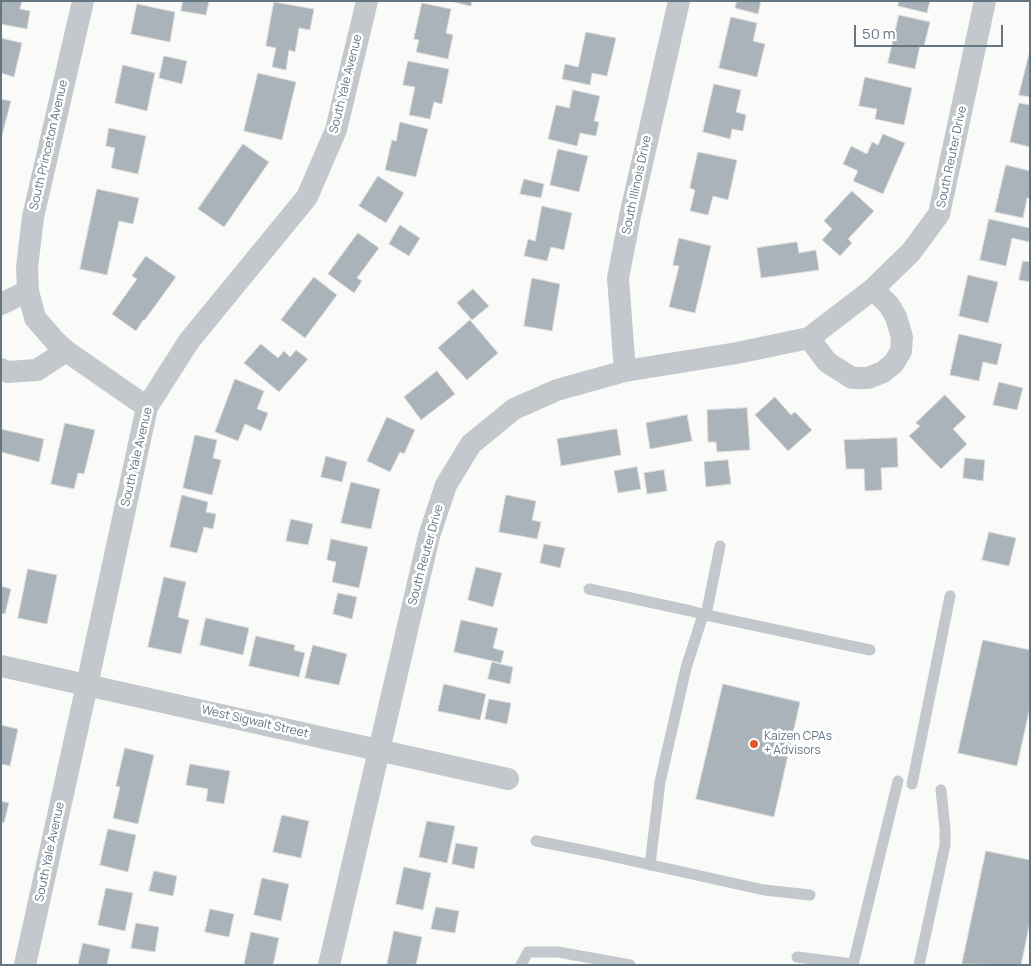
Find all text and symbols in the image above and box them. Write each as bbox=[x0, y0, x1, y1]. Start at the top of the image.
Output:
scale bar bbox=[856, 15, 1005, 47]
text: 50 m bbox=[862, 23, 896, 44]
street label: South Yale Avenue bbox=[327, 33, 365, 135]
street label: South Princeton Avenue bbox=[27, 79, 71, 211]
street label: South Reuter Drive bbox=[934, 105, 970, 209]
street label: South Illinois Drive bbox=[619, 134, 655, 236]
street label: South Yale Avenue bbox=[119, 406, 155, 508]
street label: South Reuter Drive bbox=[406, 503, 446, 607]
street label: West Sigwalt Street bbox=[200, 703, 310, 741]
place label: Kaizen CPAs + Advisors bbox=[764, 730, 832, 758]
marker: Kaizen CPAs + Advisors bbox=[748, 738, 760, 750]
street label: South Yale Avenue bbox=[32, 801, 68, 903]

